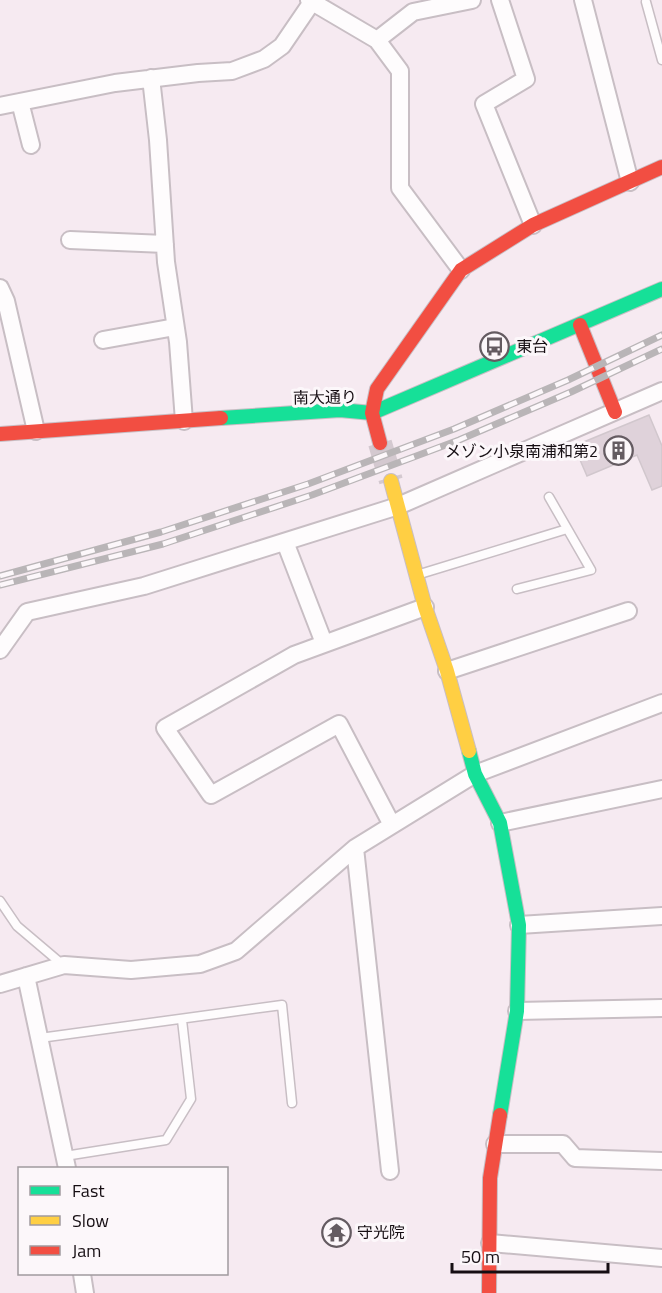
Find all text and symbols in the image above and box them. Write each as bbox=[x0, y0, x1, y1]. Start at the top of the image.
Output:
bus stop icon: 東台 bbox=[479, 330, 511, 362]
place label: 東台 bbox=[516, 334, 548, 358]
street label: 南大通り bbox=[293, 384, 357, 410]
building icon: メゾン小泉南浦和第2 bbox=[603, 435, 635, 467]
place label: メゾン小泉南浦和第2 bbox=[445, 439, 598, 463]
legend bbox=[18, 1167, 228, 1275]
text: Fast bbox=[72, 1177, 105, 1204]
text: Slow bbox=[72, 1207, 109, 1234]
temple icon: 守光院 bbox=[320, 1216, 352, 1248]
place label: 守光院 bbox=[357, 1220, 405, 1244]
scale bar bbox=[452, 1236, 608, 1274]
text: Jam bbox=[72, 1237, 101, 1264]
text: 50 m bbox=[461, 1243, 500, 1270]

